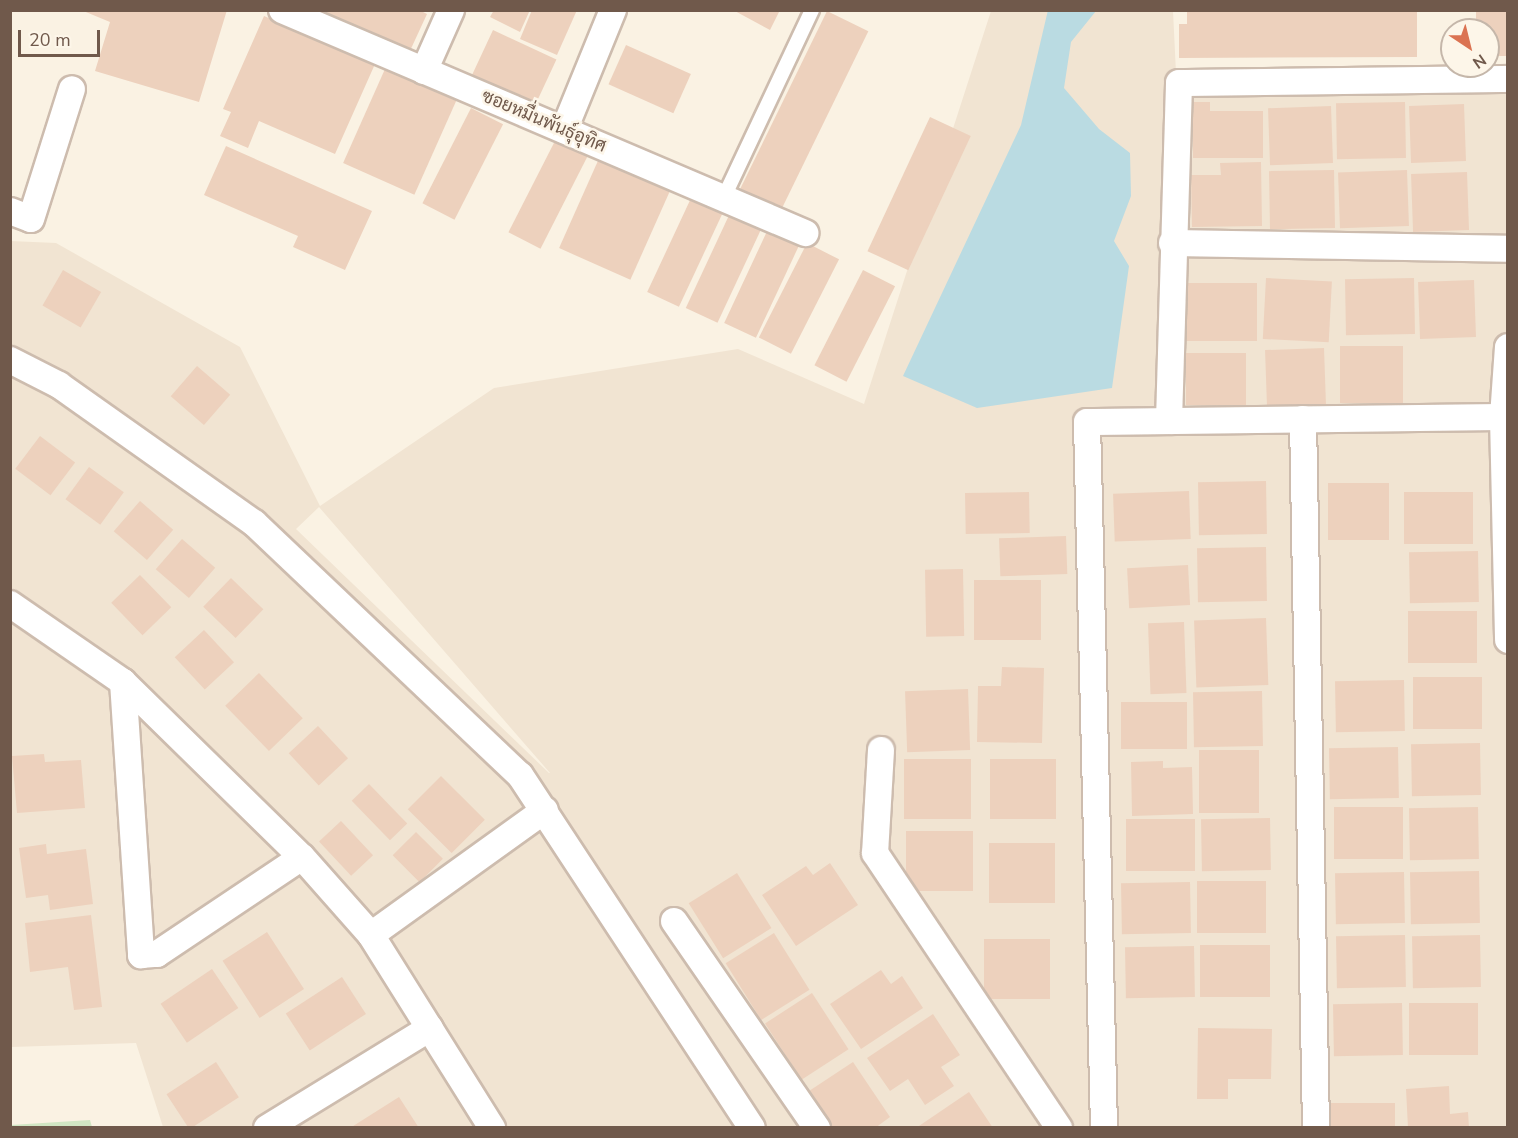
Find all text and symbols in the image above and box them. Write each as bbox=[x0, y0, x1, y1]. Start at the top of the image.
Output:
scale bar bbox=[21, 18, 104, 56]
north arrow bbox=[1440, 18, 1500, 78]
text: 20 m bbox=[29, 28, 71, 52]
text: N bbox=[1468, 49, 1490, 74]
street label: ซอยหมื่นพันธุ์อุทิศ bbox=[478, 85, 610, 157]

